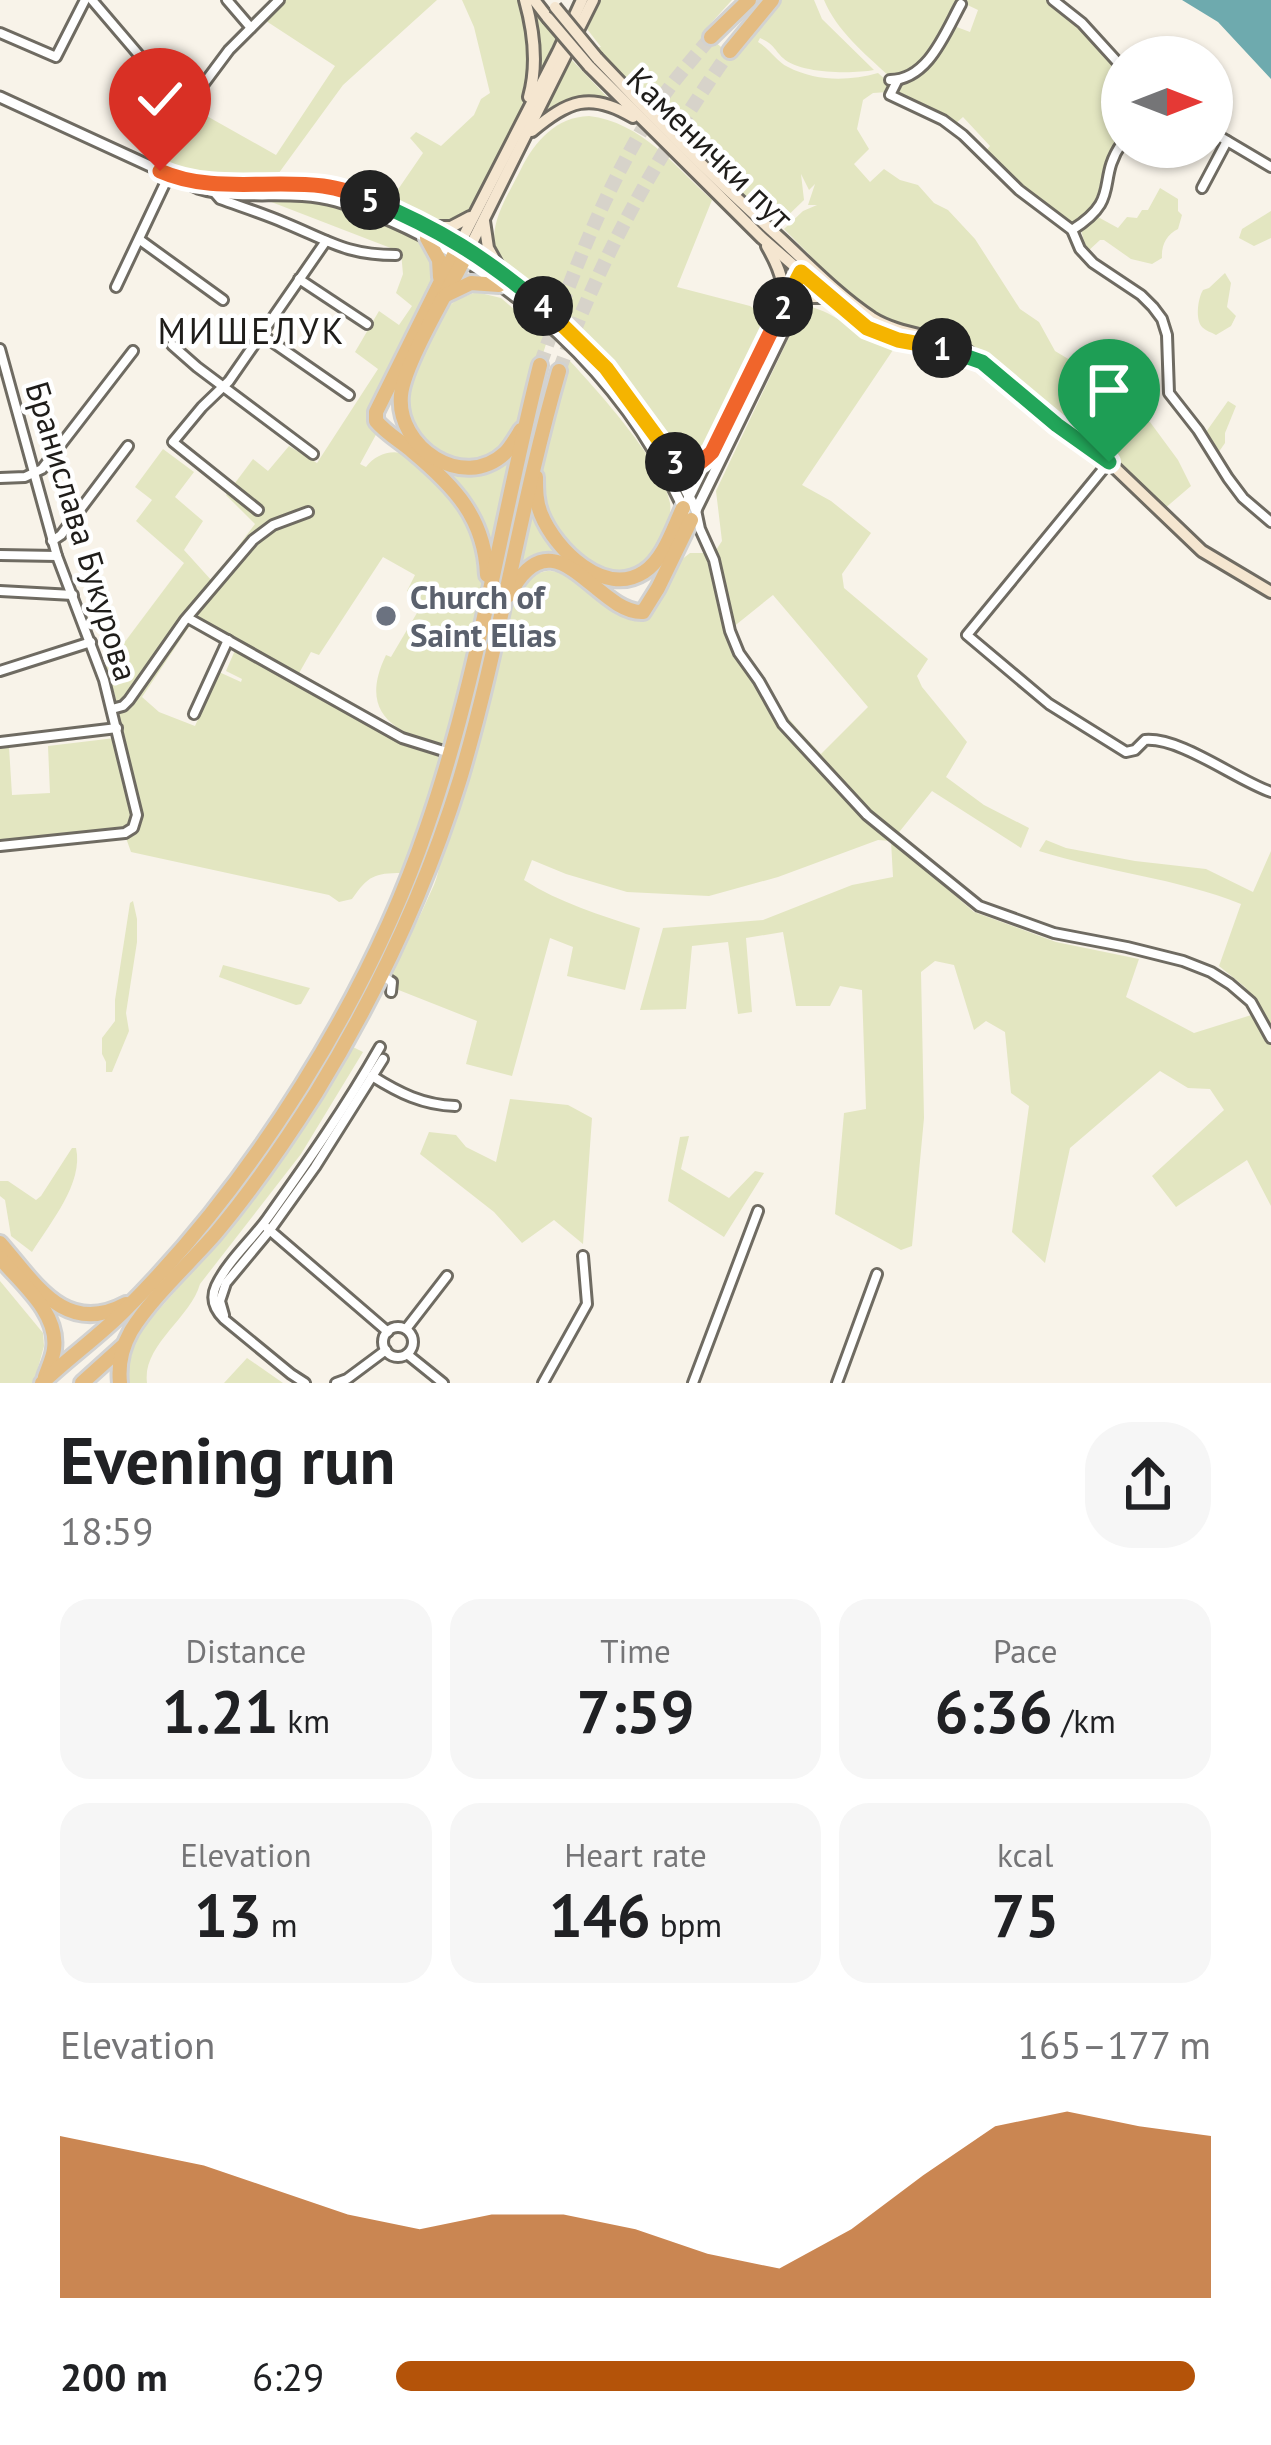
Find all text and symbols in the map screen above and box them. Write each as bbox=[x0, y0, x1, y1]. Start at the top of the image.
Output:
north arrow bbox=[1101, 36, 1233, 168]
map controls bbox=[1101, 36, 1233, 168]
pin bbox=[109, 48, 211, 171]
street label: Каменички пут bbox=[618, 57, 803, 238]
icon: check bbox=[127, 66, 193, 132]
pin: 5 bbox=[340, 170, 400, 230]
text: 5 bbox=[361, 178, 379, 221]
pin: 4 bbox=[513, 276, 573, 336]
pin: 2 bbox=[753, 277, 813, 337]
text: 4 bbox=[534, 284, 552, 327]
text: 2 bbox=[774, 285, 792, 328]
district label: МИШЕЛУК bbox=[157, 307, 347, 354]
pin: 1 bbox=[912, 318, 972, 378]
text: 1 bbox=[933, 326, 951, 369]
pin bbox=[1058, 339, 1160, 462]
icon: arrive bbox=[1076, 357, 1142, 423]
street label: Бранислава Букурова bbox=[16, 376, 148, 686]
pin: 3 bbox=[645, 432, 705, 492]
text: 3 bbox=[666, 440, 684, 483]
place label: Church of Saint Elias bbox=[410, 575, 557, 656]
marker: Church of Saint Elias bbox=[373, 603, 399, 629]
text: Evening run bbox=[60, 1417, 395, 1502]
button: share bbox=[1085, 1422, 1211, 1548]
text: 18:59 bbox=[60, 1505, 154, 1556]
text: Distance bbox=[185, 1629, 306, 1672]
text: Time bbox=[600, 1629, 671, 1672]
text: Pace bbox=[993, 1629, 1057, 1672]
text: 1.21 bbox=[162, 1672, 279, 1750]
text: 7:59 bbox=[576, 1672, 695, 1750]
text: 6:36 bbox=[935, 1672, 1053, 1750]
text: km bbox=[279, 1699, 330, 1742]
text: /km bbox=[1053, 1699, 1116, 1742]
text: Elevation bbox=[180, 1833, 312, 1876]
text: Heart rate bbox=[564, 1833, 707, 1876]
text: kcal bbox=[997, 1833, 1053, 1876]
text: 13 bbox=[194, 1876, 262, 1954]
text: 146 bbox=[549, 1876, 651, 1954]
text: 75 bbox=[991, 1876, 1059, 1954]
text: m bbox=[262, 1903, 298, 1946]
text: bpm bbox=[651, 1903, 722, 1946]
text: Elevation bbox=[60, 2019, 215, 2070]
text: 165–177 m bbox=[1018, 2019, 1211, 2070]
text: 200 m bbox=[60, 2351, 168, 2402]
text: 6:29 bbox=[252, 2351, 324, 2402]

